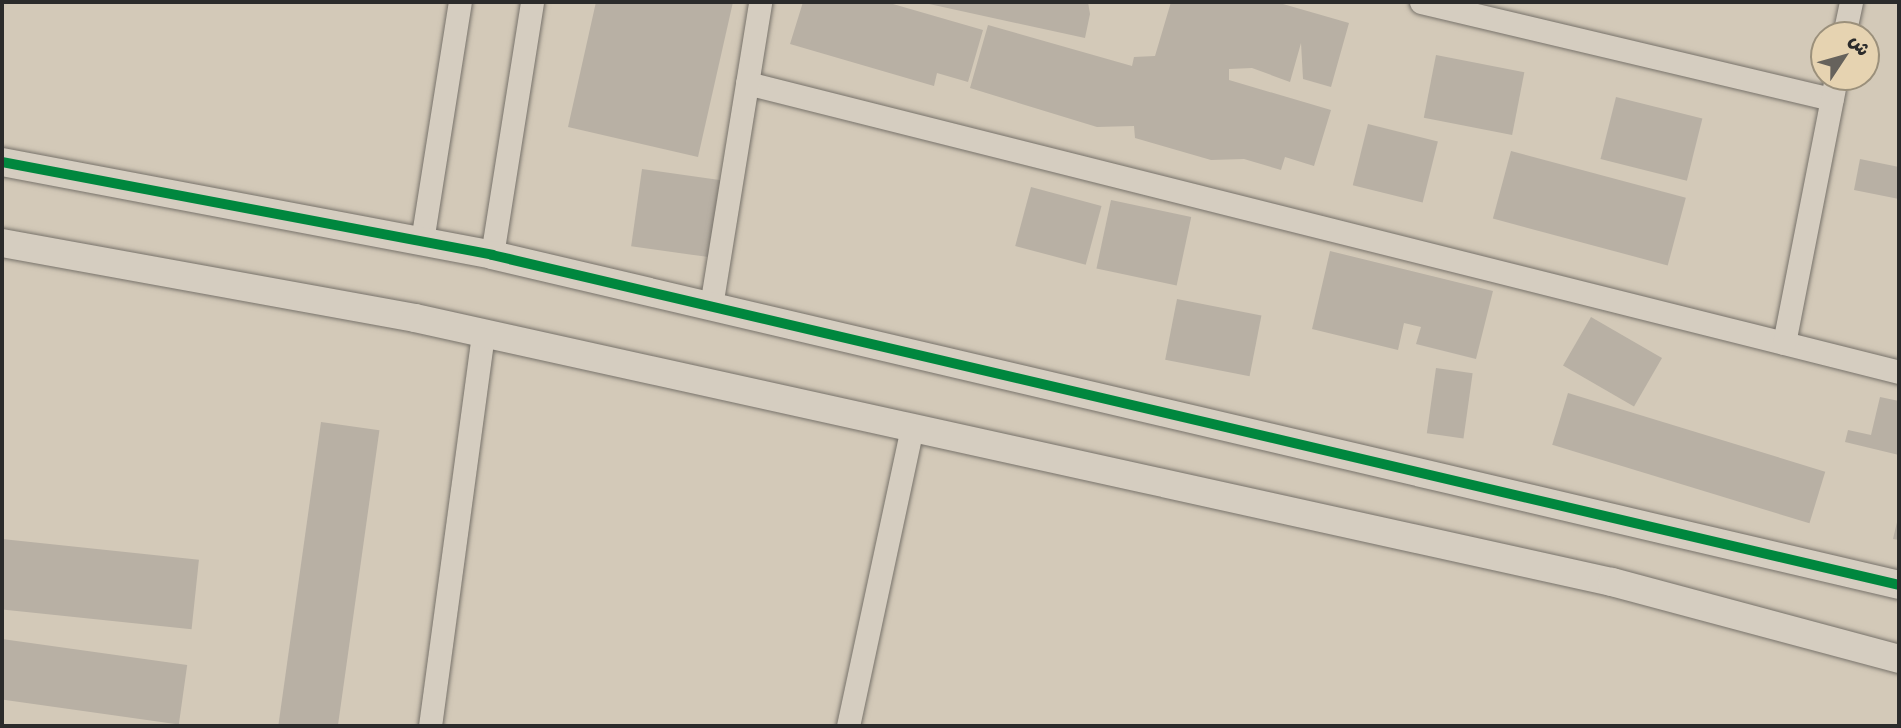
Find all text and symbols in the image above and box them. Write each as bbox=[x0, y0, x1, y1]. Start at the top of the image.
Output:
north arrow bbox=[1810, 21, 1880, 91]
text: ش bbox=[1844, 29, 1877, 61]

